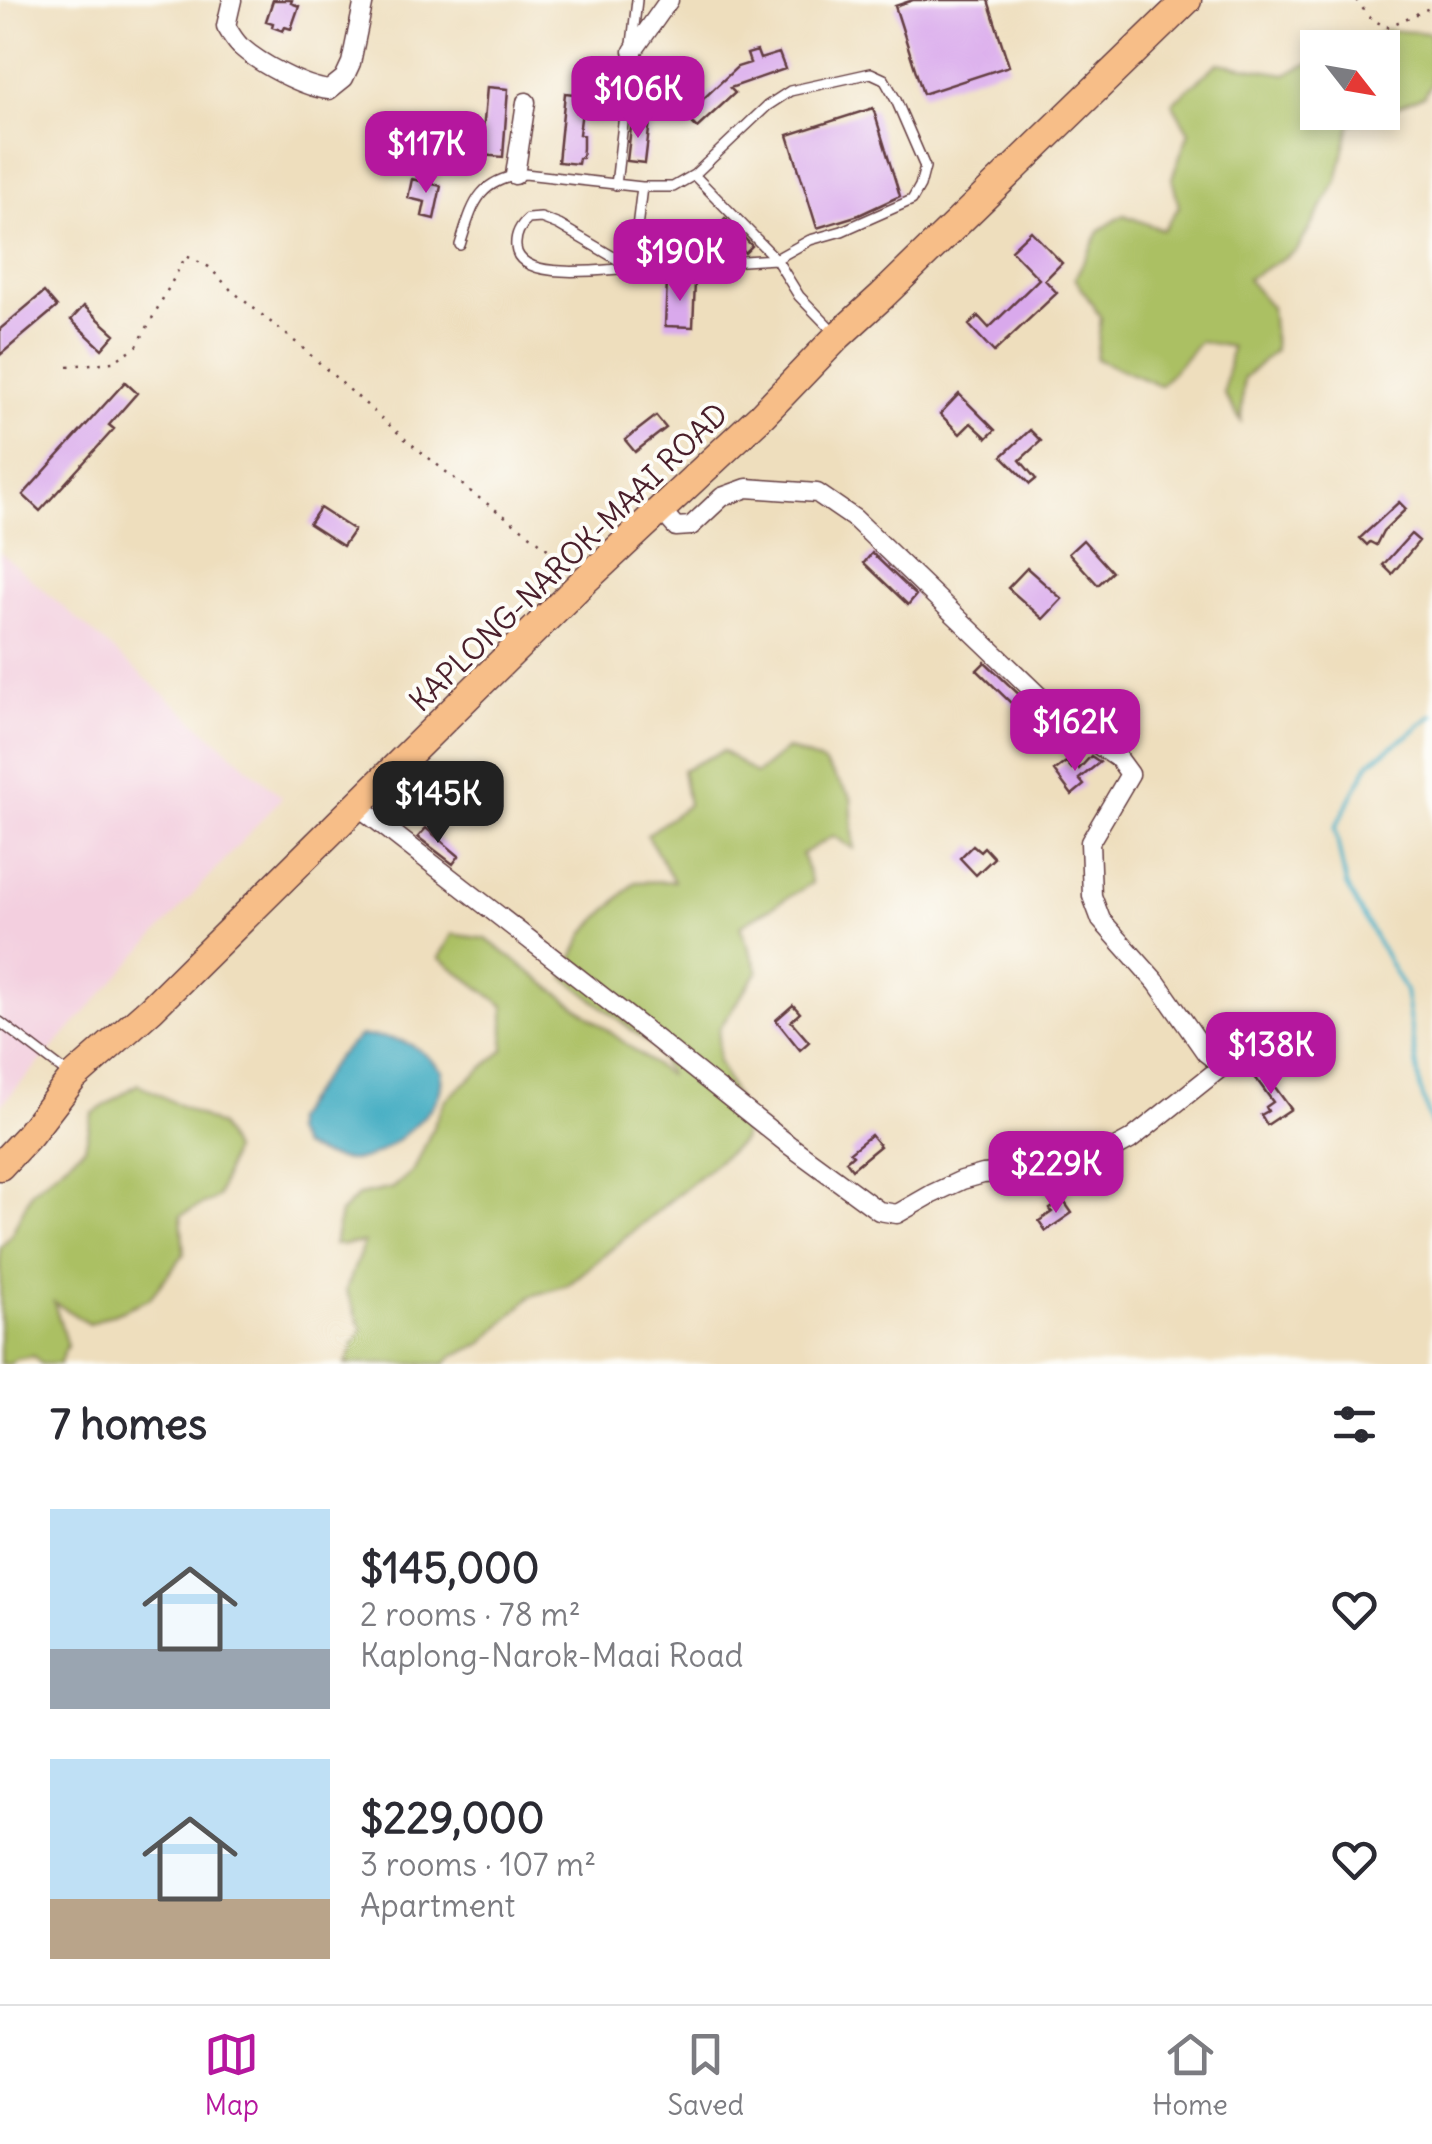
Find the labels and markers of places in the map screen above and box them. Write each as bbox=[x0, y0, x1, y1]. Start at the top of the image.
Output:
pin: $106K bbox=[568, 56, 708, 141]
pin: $117K bbox=[356, 111, 496, 196]
pin: $190K bbox=[610, 219, 750, 304]
pin: $162K bbox=[1005, 689, 1145, 774]
pin: $145K bbox=[368, 761, 508, 846]
pin: $138K bbox=[1201, 1012, 1341, 1097]
pin: $229K bbox=[986, 1131, 1126, 1216]

